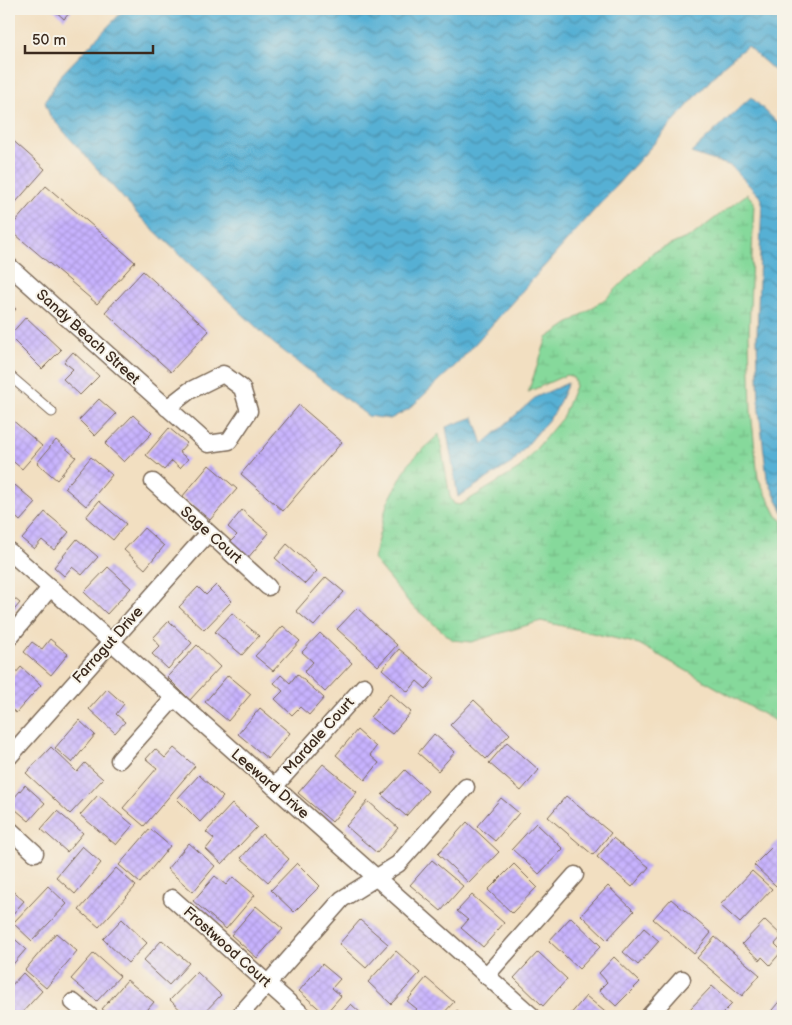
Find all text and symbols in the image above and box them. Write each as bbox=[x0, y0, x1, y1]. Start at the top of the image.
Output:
scale bar bbox=[25, 22, 152, 54]
text: 50 m bbox=[32, 31, 66, 50]
street label: Sandy Beach Street bbox=[32, 285, 144, 389]
street label: Sage Court bbox=[176, 502, 246, 568]
street label: Farragut Drive bbox=[69, 603, 148, 687]
street label: Mardale Court bbox=[279, 693, 359, 779]
street label: Leeward Drive bbox=[227, 745, 313, 823]
street label: Frostwood Court bbox=[179, 903, 275, 992]

